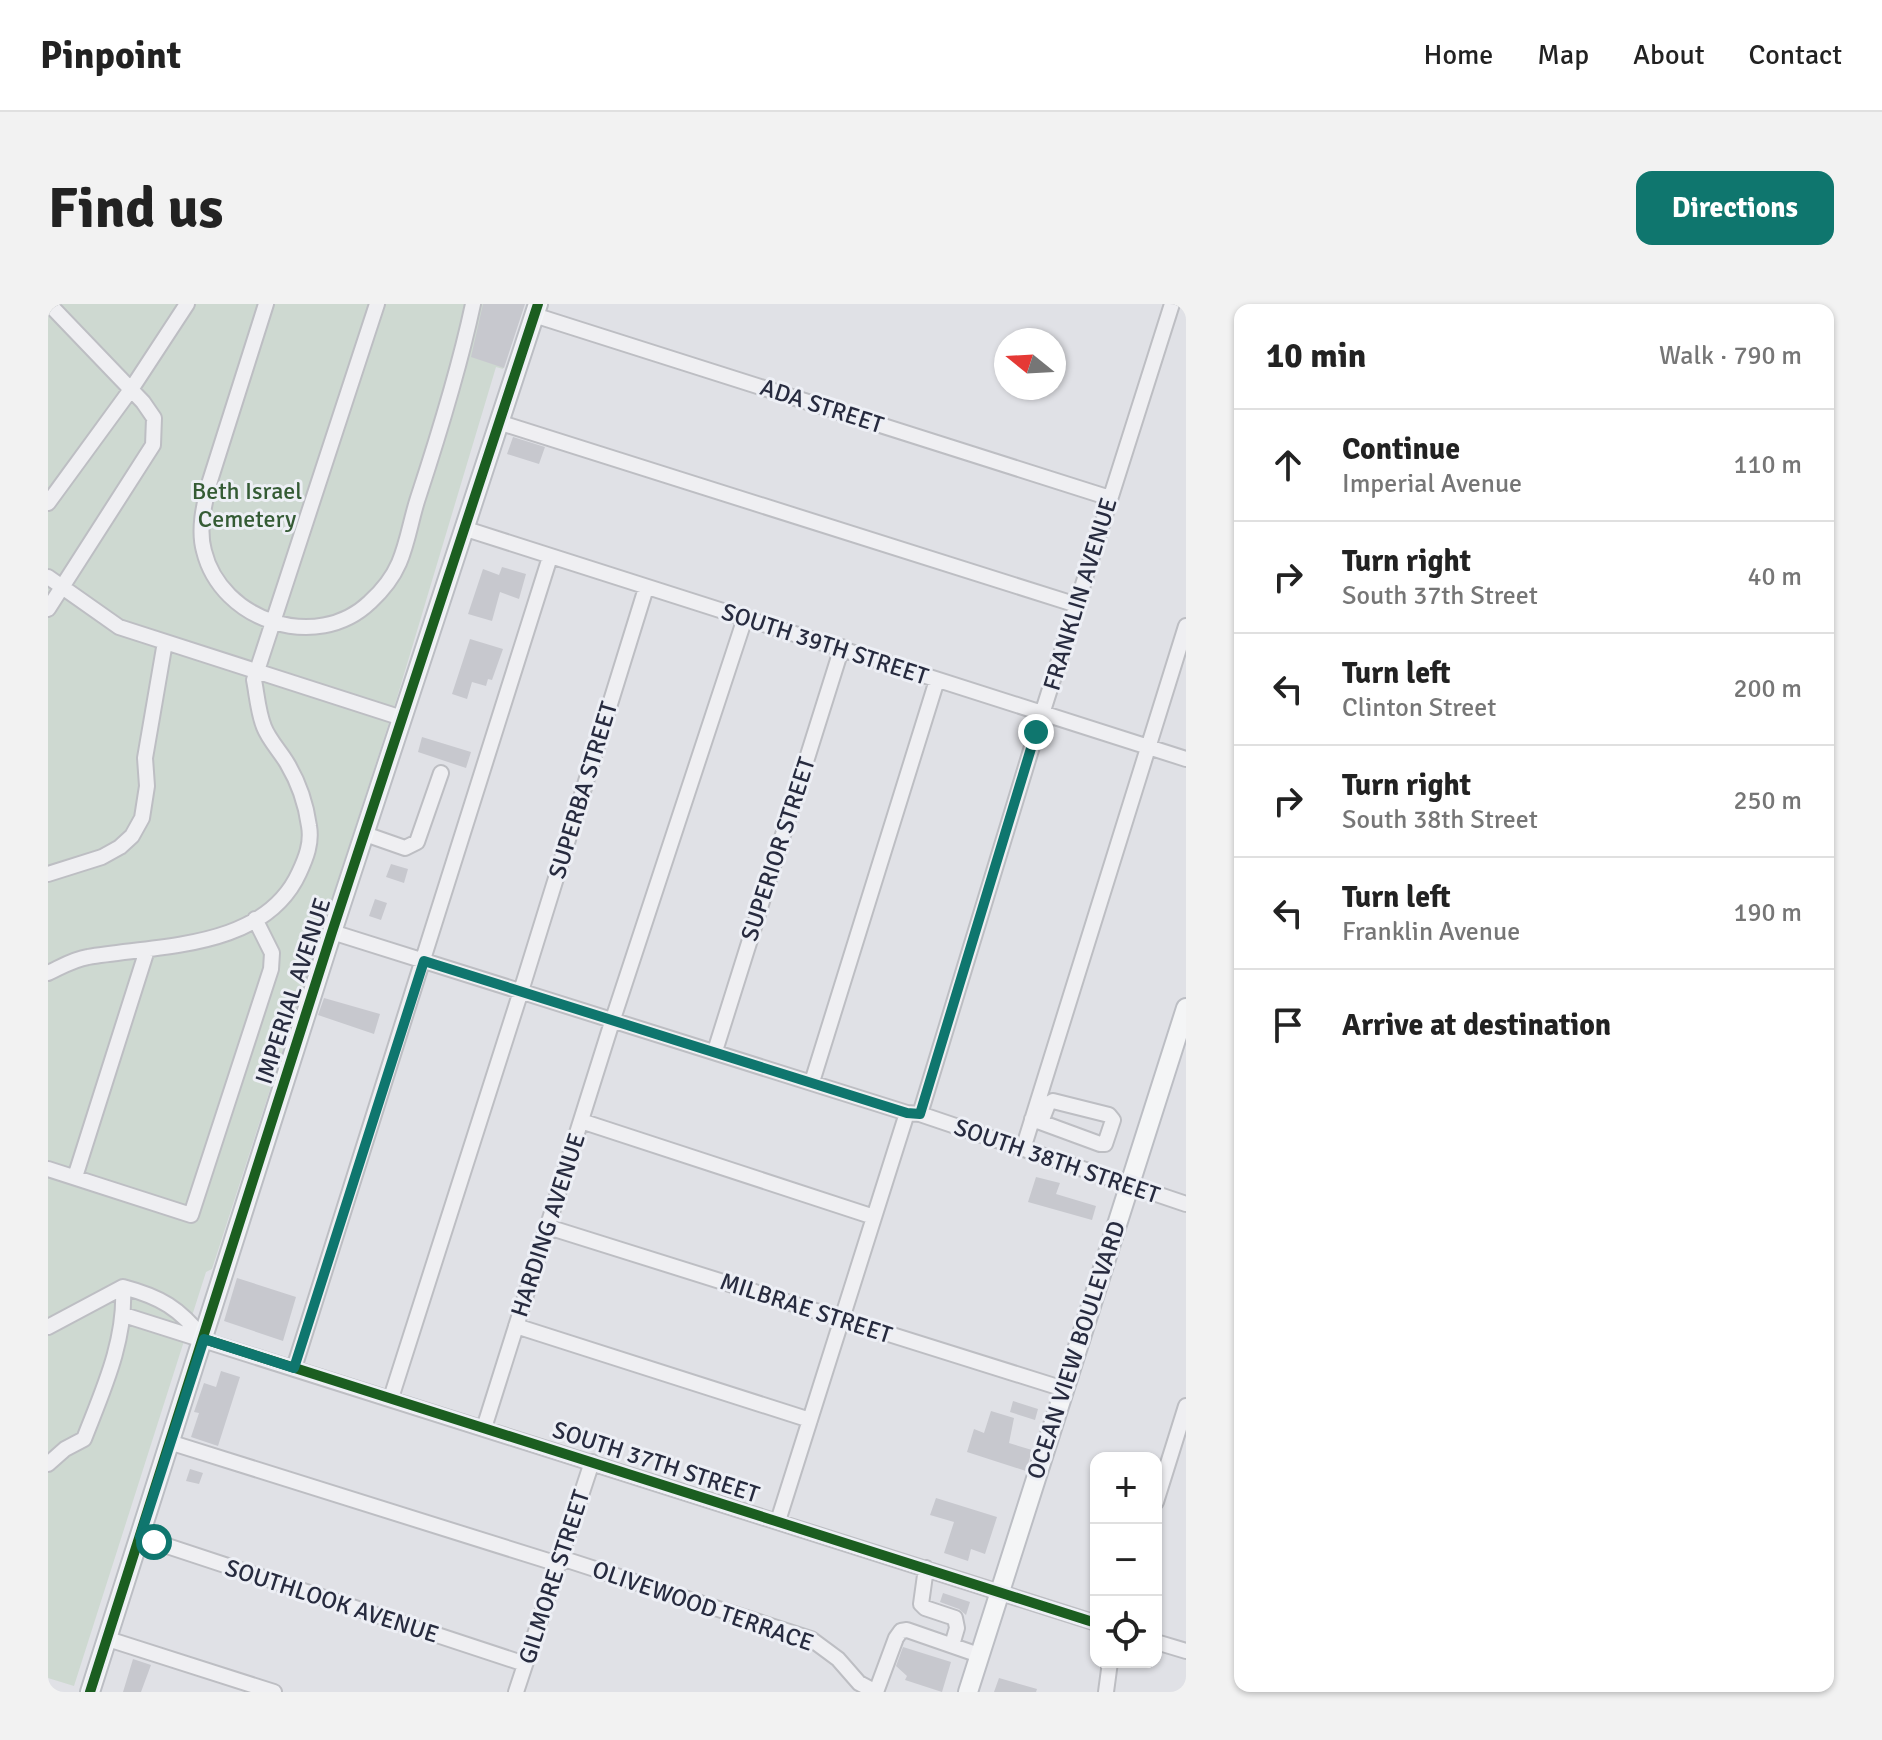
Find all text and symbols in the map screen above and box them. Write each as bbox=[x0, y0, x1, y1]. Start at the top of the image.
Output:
text: Pinpoint bbox=[40, 32, 181, 79]
text: Home bbox=[1424, 38, 1493, 72]
text: Map bbox=[1537, 38, 1589, 72]
text: About bbox=[1633, 38, 1705, 72]
text: Contact bbox=[1749, 38, 1842, 72]
button: Directions bbox=[1636, 171, 1834, 245]
text: Find us bbox=[48, 174, 223, 243]
north arrow bbox=[994, 328, 1066, 400]
text: 10 min bbox=[1266, 335, 1366, 377]
text: Walk · 790 m bbox=[1659, 340, 1802, 372]
street label: ADA STREET bbox=[757, 372, 888, 440]
text: Continue bbox=[1342, 431, 1460, 468]
icon: ahead bbox=[1266, 443, 1310, 487]
text: 110 m bbox=[1733, 449, 1802, 481]
text: Imperial Avenue bbox=[1342, 468, 1522, 500]
park label: Beth Israel Cemetery bbox=[192, 476, 302, 534]
street label: FRANKLIN AVENUE bbox=[1036, 494, 1124, 694]
text: Turn right bbox=[1342, 543, 1471, 580]
icon: right bbox=[1266, 555, 1310, 599]
text: 40 m bbox=[1747, 561, 1802, 593]
text: South 37th Street bbox=[1342, 580, 1538, 612]
street label: SOUTH 39TH STREET bbox=[718, 596, 932, 692]
text: Turn left bbox=[1342, 655, 1451, 692]
icon: left bbox=[1266, 667, 1310, 711]
text: 200 m bbox=[1733, 673, 1802, 705]
text: Clinton Street bbox=[1342, 692, 1496, 724]
street label: SUPERBA STREET bbox=[542, 698, 624, 882]
route end bbox=[1018, 714, 1054, 750]
street label: SUPERIOR STREET bbox=[734, 753, 822, 945]
text: Turn right bbox=[1342, 767, 1471, 804]
icon: right bbox=[1266, 779, 1310, 823]
text: 250 m bbox=[1733, 785, 1802, 817]
text: South 38th Street bbox=[1342, 804, 1538, 836]
text: Turn left bbox=[1342, 879, 1451, 916]
icon: left bbox=[1266, 891, 1310, 935]
street label: IMPERIAL AVENUE bbox=[249, 894, 337, 1088]
text: 190 m bbox=[1733, 897, 1802, 929]
text: Franklin Avenue bbox=[1342, 916, 1520, 948]
icon: arrive bbox=[1266, 1003, 1310, 1047]
text: Arrive at destination bbox=[1342, 1007, 1611, 1044]
street label: SOUTH 38TH STREET bbox=[950, 1112, 1164, 1210]
street label: HARDING AVENUE bbox=[504, 1129, 592, 1321]
street label: OCEAN VIEW BOULEVARD bbox=[1020, 1217, 1132, 1483]
street label: MILBRAE STREET bbox=[716, 1266, 896, 1350]
street label: SOUTH 37TH STREET bbox=[549, 1414, 763, 1510]
map controls bbox=[1090, 1452, 1162, 1668]
button: + bbox=[1090, 1452, 1162, 1524]
street label: GILMORE STREET bbox=[512, 1486, 596, 1668]
route start bbox=[136, 1524, 172, 1560]
button: − bbox=[1090, 1524, 1162, 1596]
street label: SOUTHLOOK AVENUE bbox=[221, 1552, 443, 1650]
street label: OLIVEWOOD TERRACE bbox=[589, 1554, 817, 1658]
button: locate bbox=[1090, 1596, 1162, 1668]

